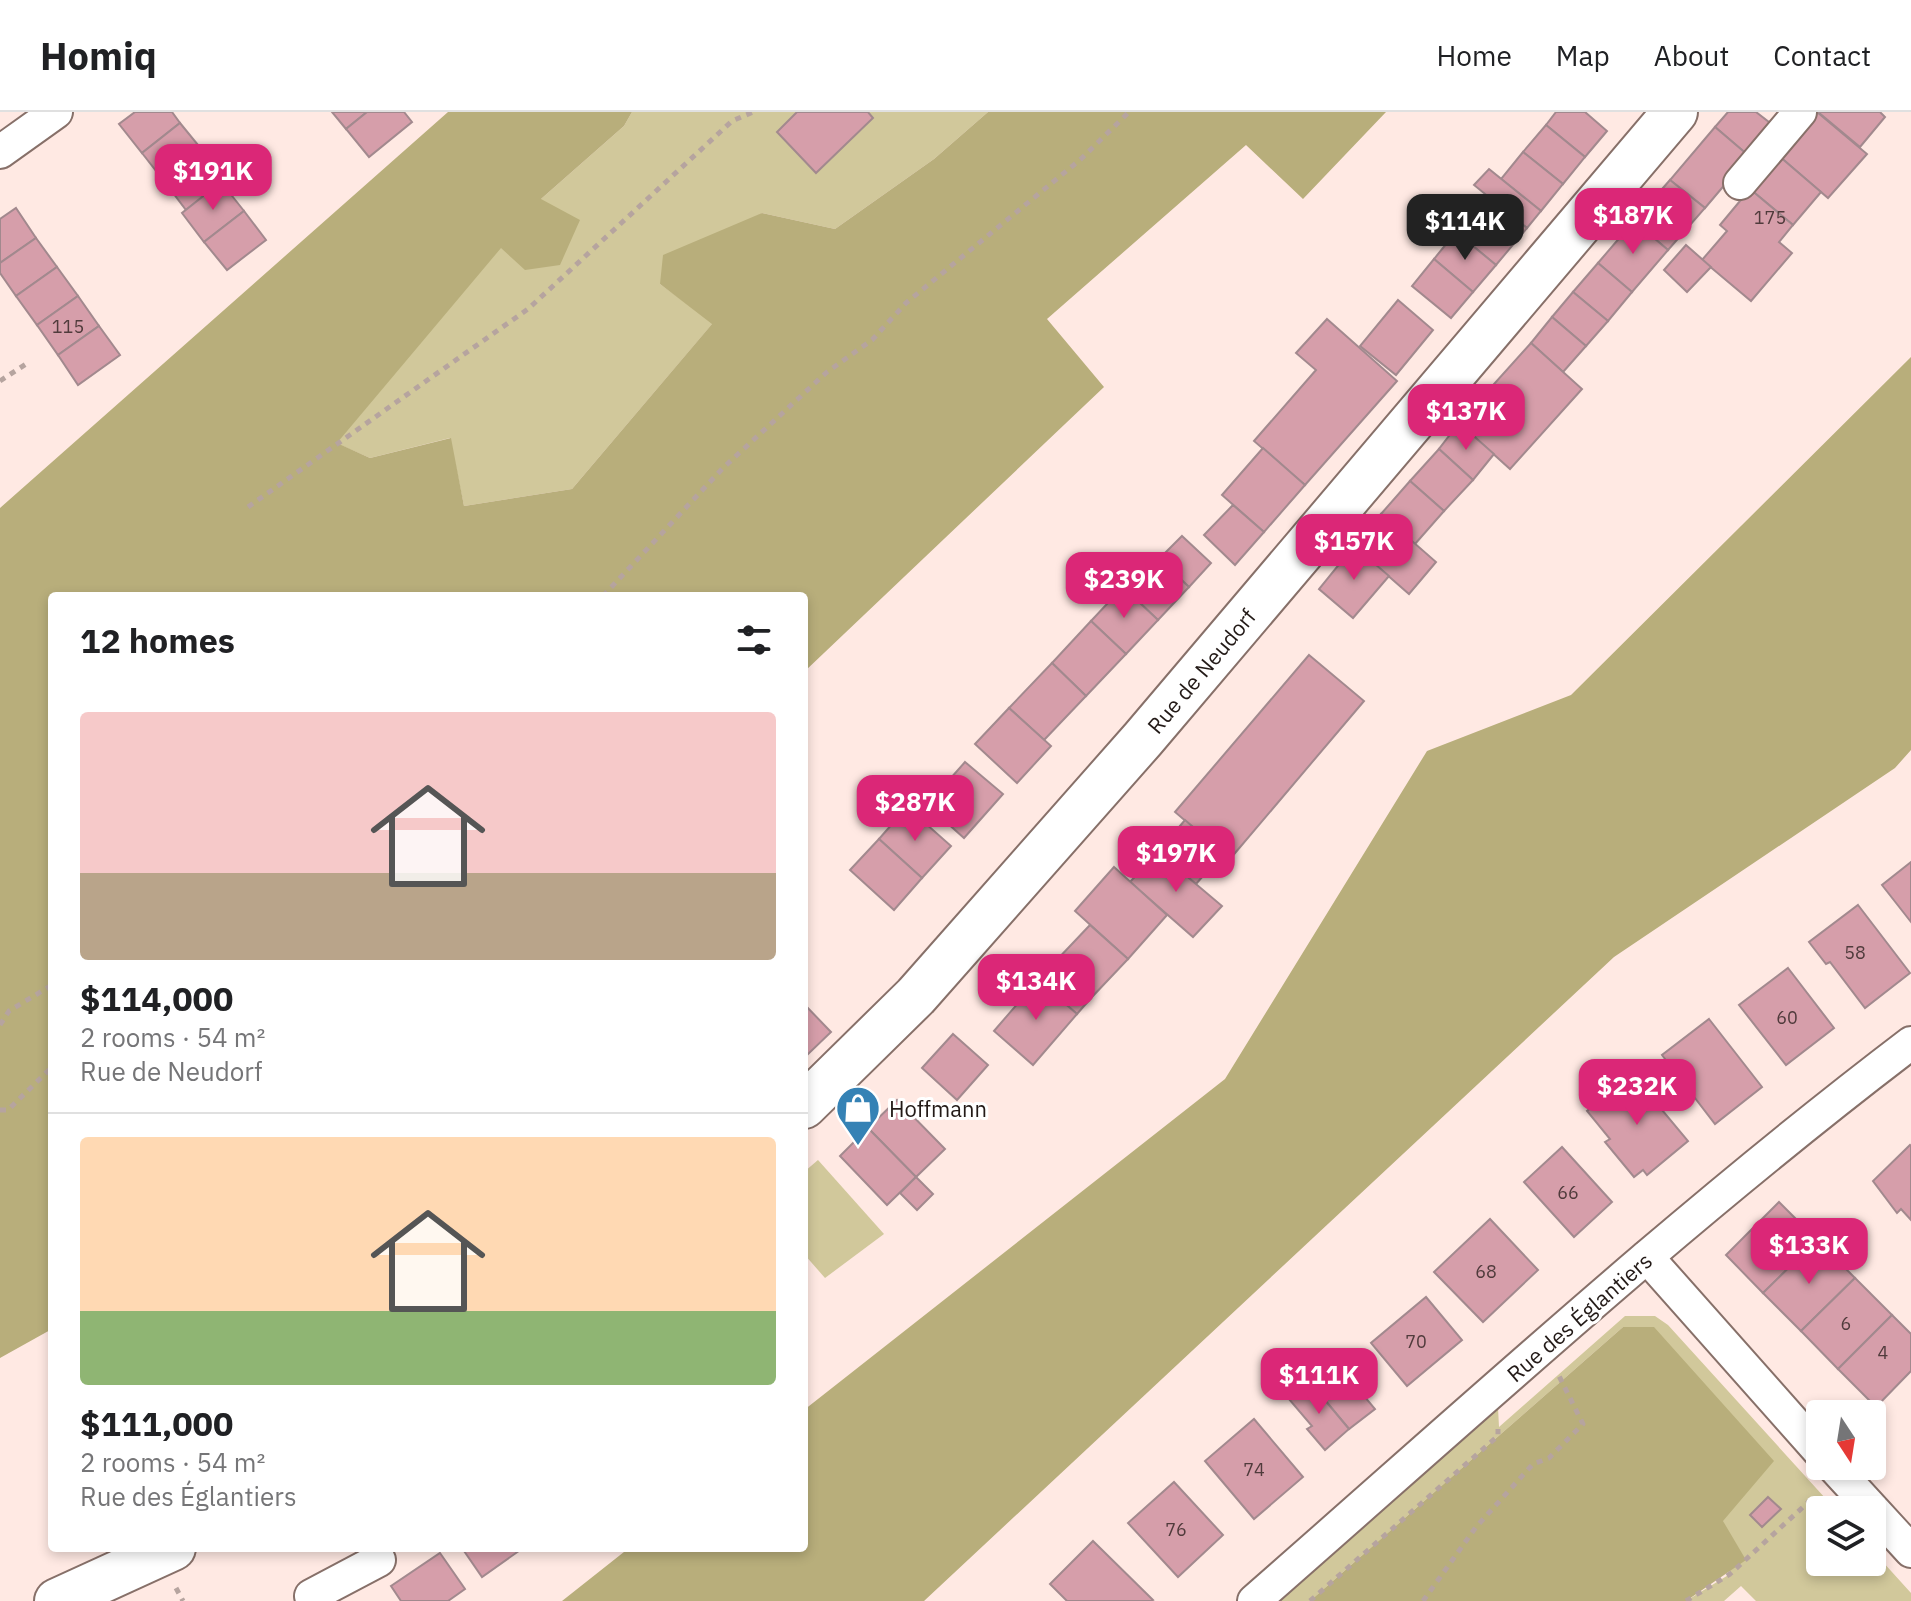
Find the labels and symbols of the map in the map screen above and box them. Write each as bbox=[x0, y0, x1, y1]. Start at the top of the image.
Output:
pin: $191K bbox=[157, 144, 269, 212]
pin: $187K bbox=[1577, 188, 1689, 256]
pin: $114K bbox=[1409, 194, 1521, 262]
house number: 175 bbox=[1754, 206, 1786, 229]
house number: 115 bbox=[52, 315, 84, 338]
pin: $137K bbox=[1410, 384, 1522, 452]
pin: $157K bbox=[1298, 514, 1410, 582]
pin: $239K bbox=[1068, 552, 1180, 620]
street label: Rue de Neudorf bbox=[1140, 603, 1262, 739]
pin: $287K bbox=[859, 775, 971, 843]
pin: $197K bbox=[1120, 826, 1232, 894]
house number: 58 bbox=[1844, 941, 1866, 964]
pin: $134K bbox=[980, 954, 1092, 1022]
house number: 60 bbox=[1776, 1006, 1798, 1029]
pin: $232K bbox=[1581, 1059, 1693, 1127]
shop icon: Hoffmann bbox=[834, 1084, 882, 1147]
place label: Hoffmann bbox=[889, 1094, 987, 1123]
house number: 66 bbox=[1557, 1181, 1579, 1204]
pin: $133K bbox=[1753, 1218, 1865, 1286]
street label: Rue des Églantiers bbox=[1500, 1246, 1658, 1388]
house number: 68 bbox=[1475, 1260, 1497, 1283]
house number: 6 bbox=[1841, 1312, 1851, 1335]
house number: 70 bbox=[1405, 1330, 1427, 1353]
house number: 4 bbox=[1878, 1341, 1889, 1364]
pin: $111K bbox=[1263, 1348, 1375, 1416]
north arrow bbox=[1806, 1400, 1886, 1480]
house number: 74 bbox=[1243, 1458, 1265, 1481]
house number: 76 bbox=[1165, 1518, 1187, 1541]

